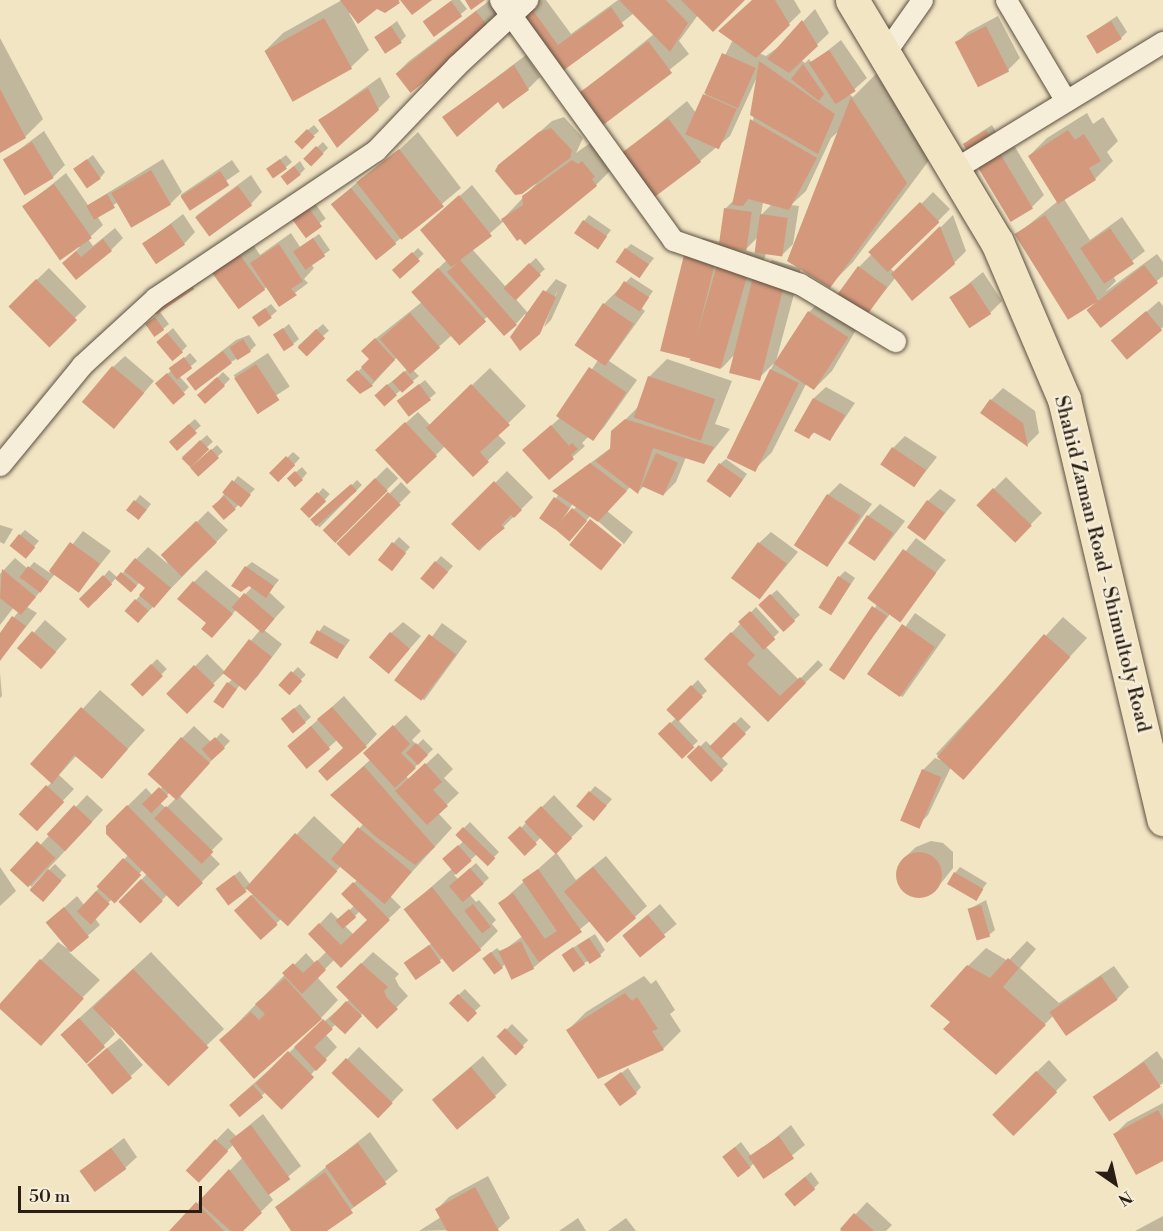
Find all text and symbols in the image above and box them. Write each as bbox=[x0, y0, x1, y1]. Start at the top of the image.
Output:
street label: Shahid Zaman Road - Shimultoly Road bbox=[1049, 393, 1155, 735]
north arrow bbox=[1085, 1153, 1145, 1213]
scale bar bbox=[21, 1174, 206, 1212]
text: 50 m bbox=[29, 1185, 70, 1208]
text: N bbox=[1114, 1186, 1136, 1210]

